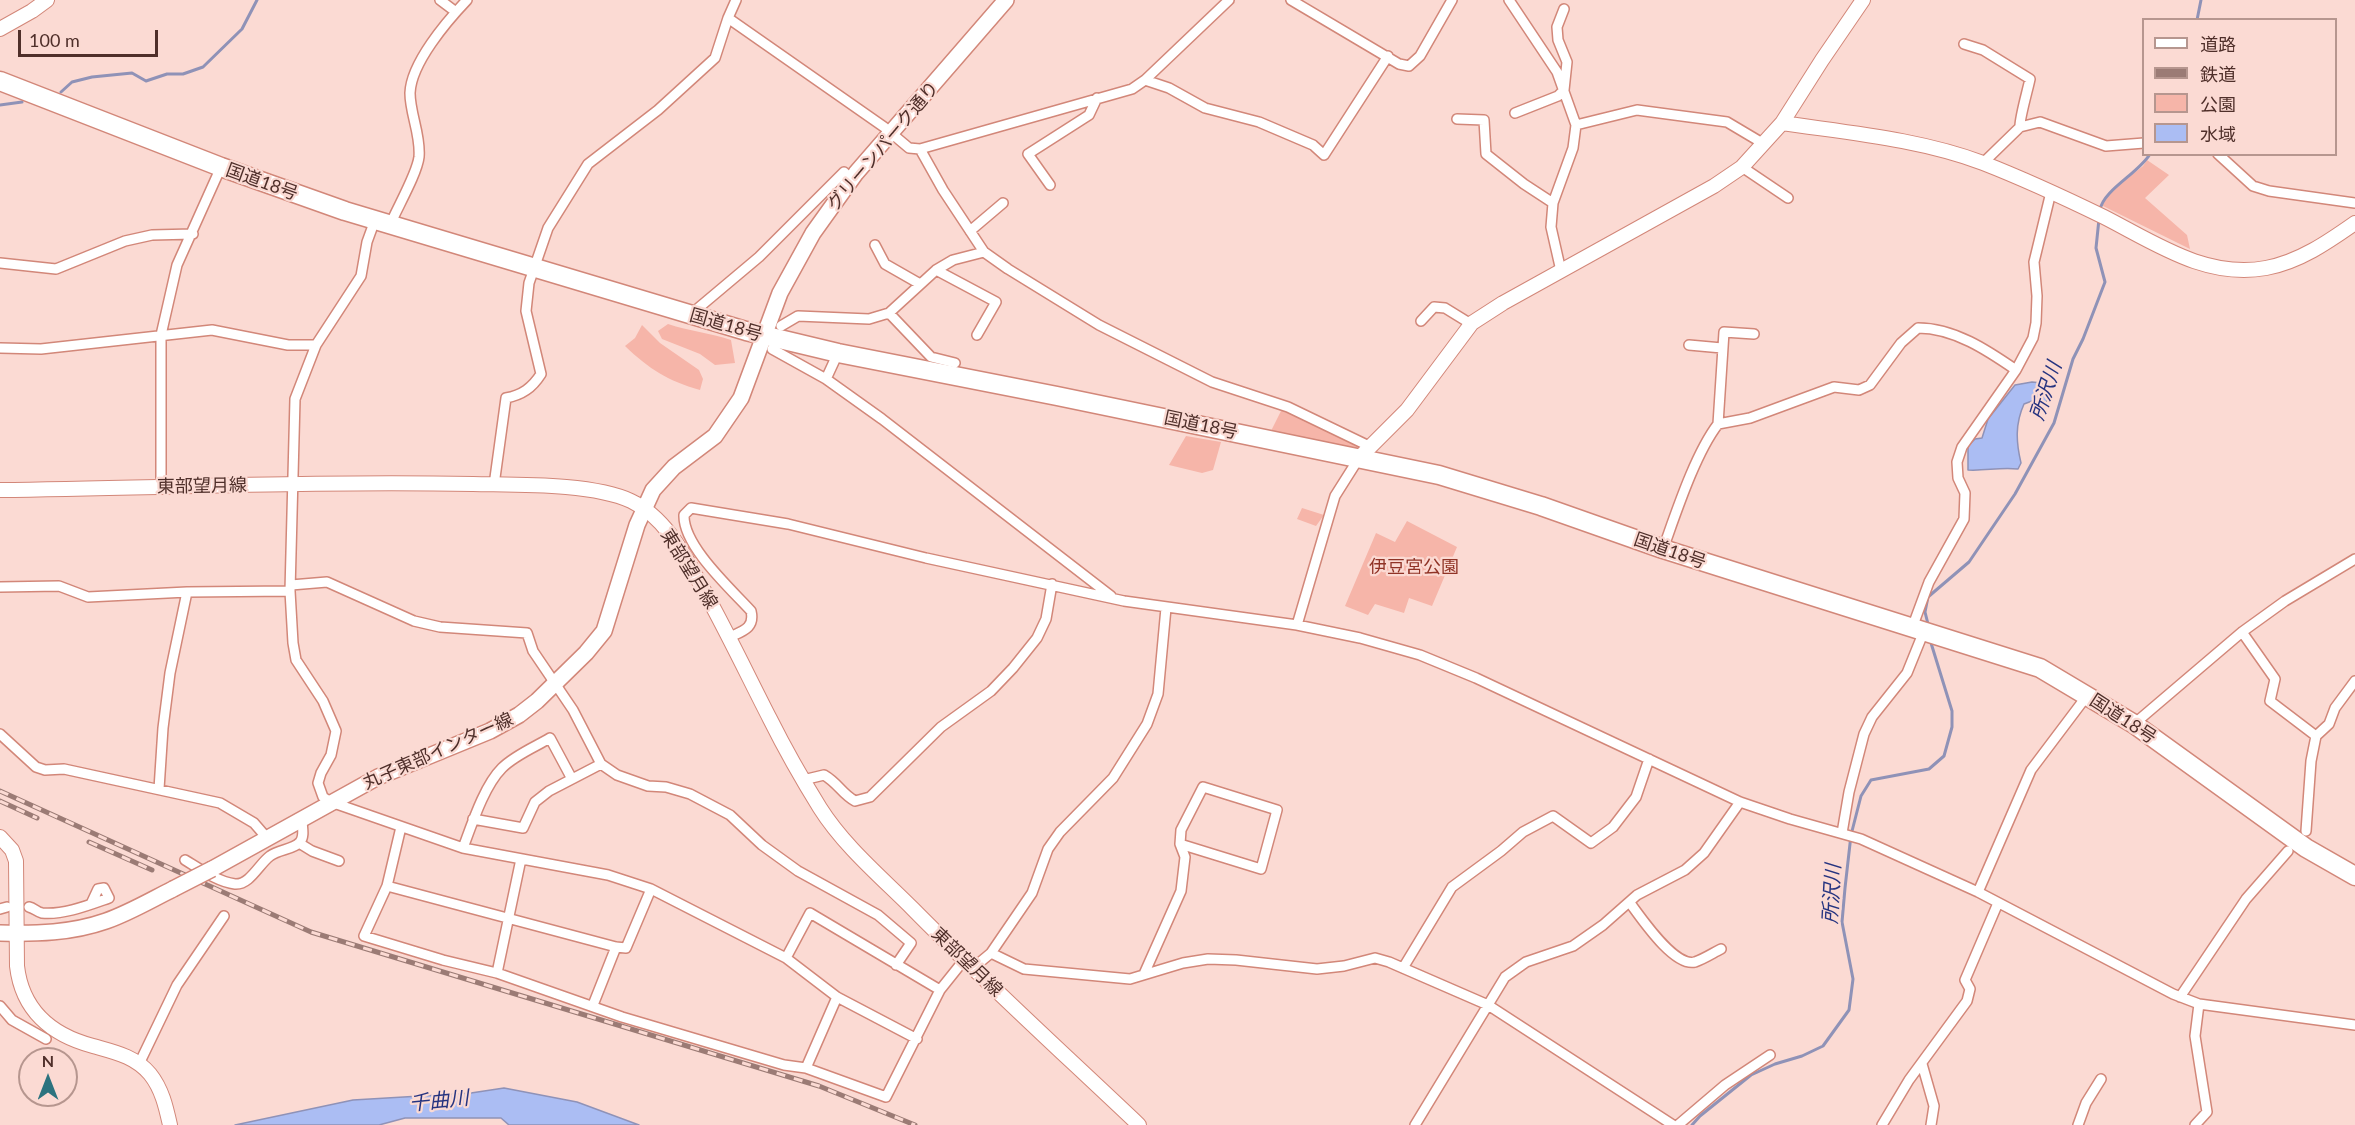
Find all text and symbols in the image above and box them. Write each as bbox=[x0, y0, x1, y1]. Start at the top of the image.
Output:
scale bar bbox=[21, 18, 160, 56]
legend bbox=[2142, 18, 2337, 156]
text: 100 m bbox=[29, 29, 80, 51]
text: 道路 bbox=[2200, 33, 2236, 55]
text: 鉄道 bbox=[2200, 63, 2236, 85]
street label: グリーンパーク通り bbox=[823, 77, 943, 215]
text: 公園 bbox=[2200, 93, 2236, 115]
text: 水域 bbox=[2200, 123, 2236, 145]
street label: 国道18号 bbox=[223, 159, 301, 205]
street label: 国道18号 bbox=[687, 304, 765, 346]
water label: 所沢川 bbox=[2025, 359, 2067, 423]
street label: 国道18号 bbox=[1162, 407, 1240, 443]
street label: 東部望月線 bbox=[157, 474, 247, 498]
street label: 東部望月線 bbox=[656, 525, 722, 613]
street label: 国道18号 bbox=[1631, 529, 1709, 573]
park label: 伊豆宮公園 bbox=[1369, 556, 1459, 578]
street label: 国道18号 bbox=[2086, 690, 2160, 748]
street label: 丸子東部インター線 bbox=[360, 708, 516, 794]
water label: 所沢川 bbox=[1818, 863, 1846, 925]
street label: 東部望月線 bbox=[927, 923, 1007, 1001]
north arrow bbox=[18, 1047, 78, 1107]
text: N bbox=[42, 1051, 54, 1070]
water label: 千曲川 bbox=[408, 1086, 470, 1116]

